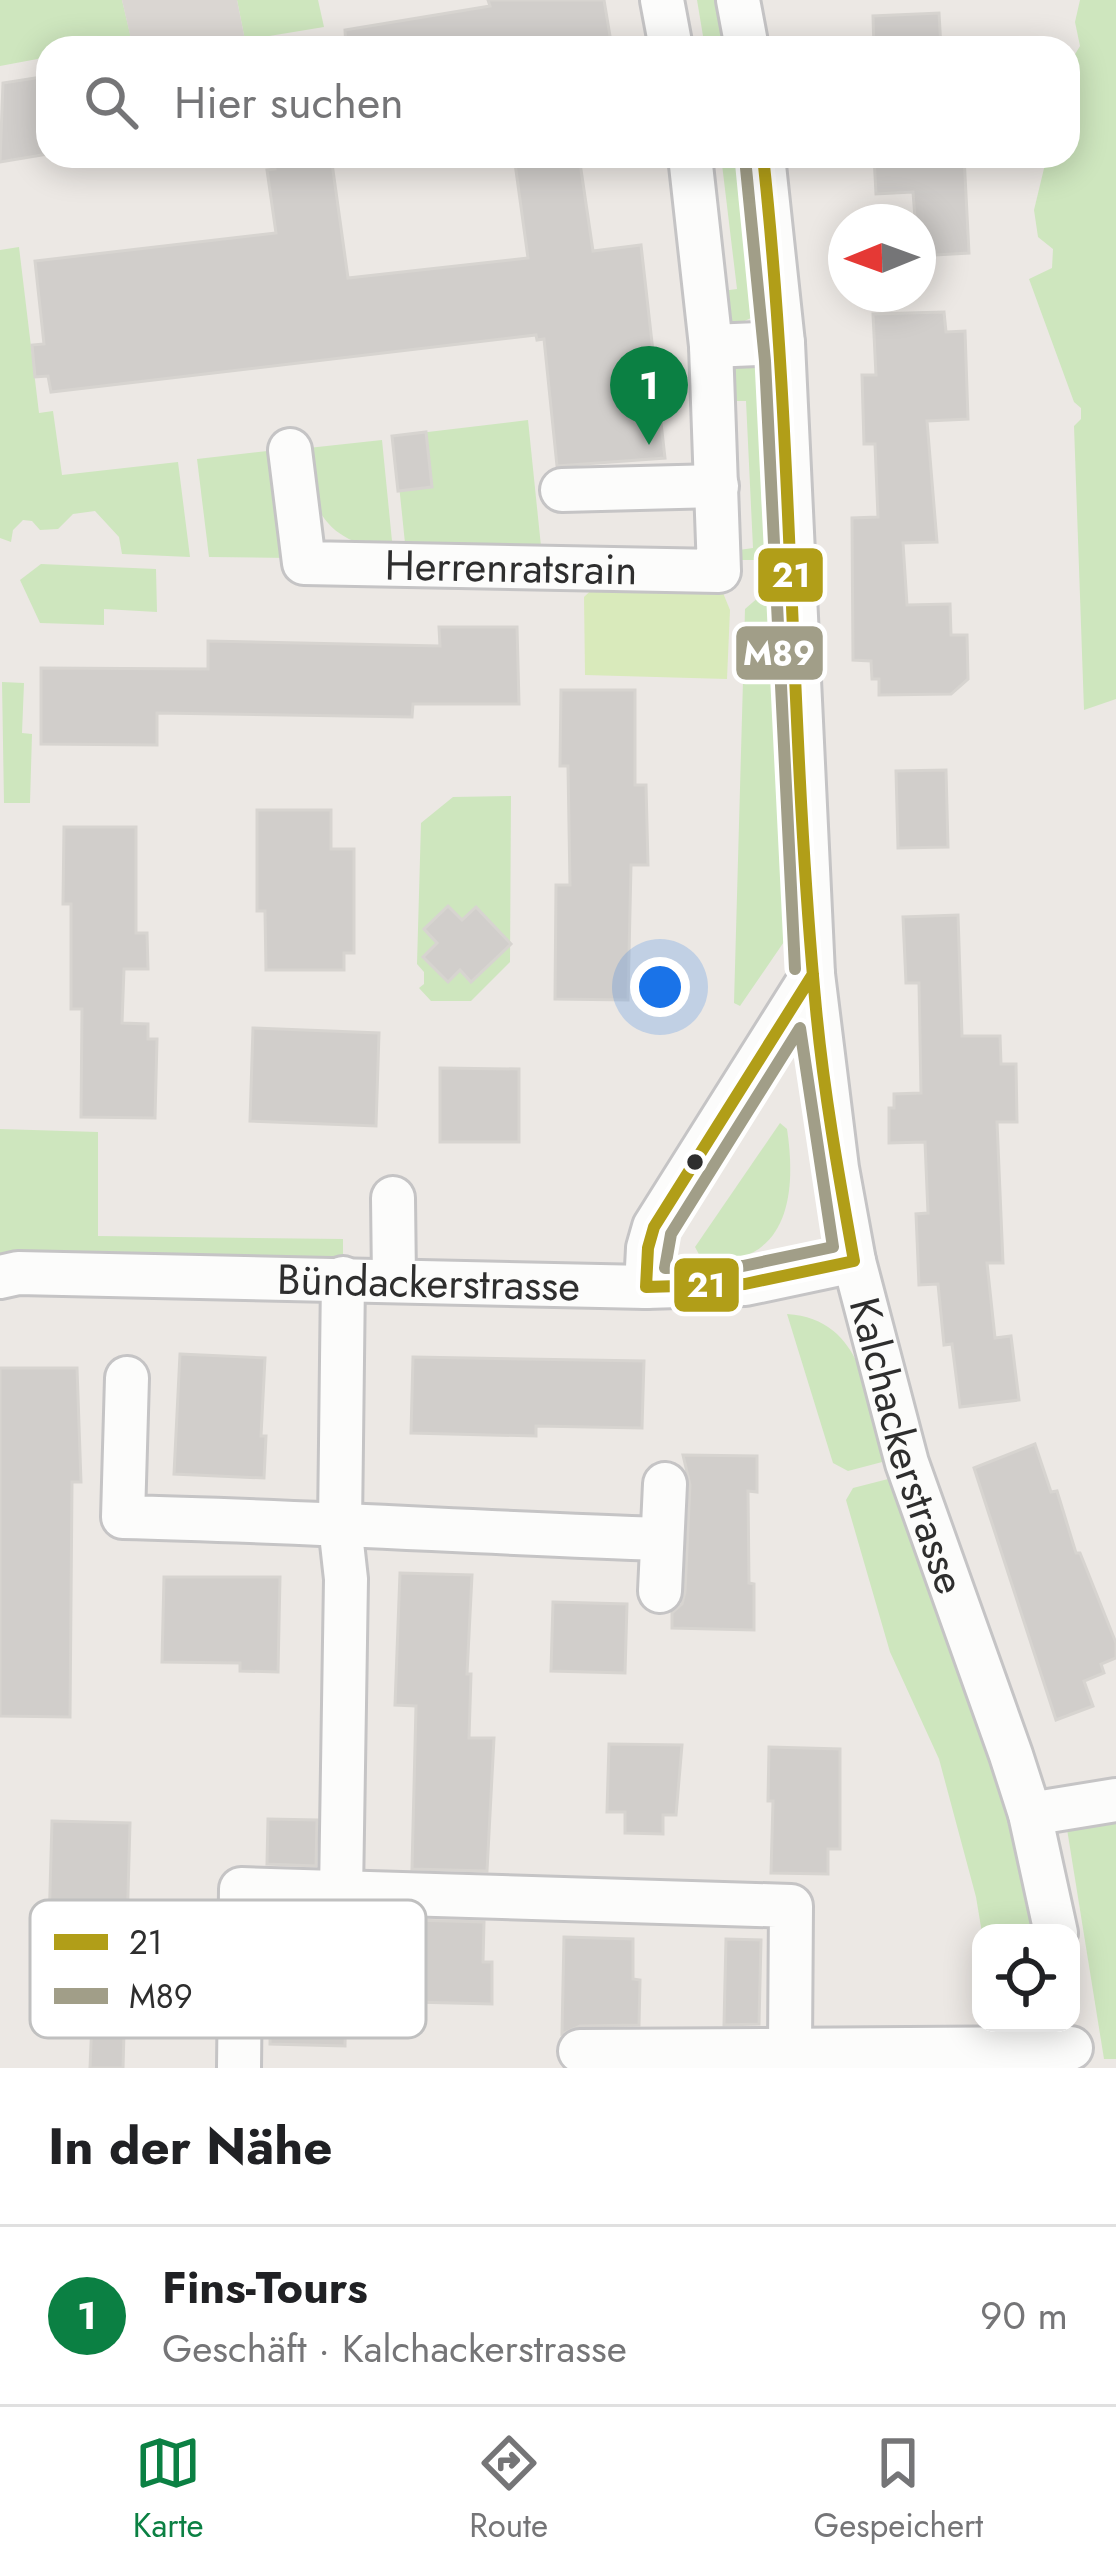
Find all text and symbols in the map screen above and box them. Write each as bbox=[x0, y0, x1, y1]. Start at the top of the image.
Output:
search box bbox=[36, 36, 1080, 168]
icon: search bbox=[78, 69, 144, 135]
text: Hier suchen bbox=[174, 70, 404, 135]
north arrow bbox=[828, 204, 936, 312]
pin: 1 bbox=[610, 346, 688, 445]
street label: Herrenratsrain bbox=[384, 534, 638, 600]
line badge: 21 bbox=[756, 546, 825, 604]
text: 21 bbox=[772, 552, 810, 599]
line badge: M89 bbox=[734, 624, 825, 682]
text: M89 bbox=[743, 630, 815, 677]
your location bbox=[630, 957, 690, 1017]
unlabelled marker bbox=[684, 1151, 706, 1173]
street label: Bündackerstrasse bbox=[276, 1248, 581, 1316]
line badge: 21 bbox=[672, 1256, 741, 1314]
text: 21 bbox=[687, 1262, 725, 1309]
street label: Kalchackerstrasse bbox=[834, 1291, 982, 1602]
legend bbox=[30, 1900, 426, 2038]
text: 21 bbox=[129, 1919, 163, 1966]
map controls bbox=[972, 1924, 1080, 2032]
button: locate bbox=[972, 1924, 1080, 2032]
text: M89 bbox=[129, 1973, 193, 2020]
text: In der Nähe bbox=[48, 2109, 332, 2183]
text: Fins-Tours bbox=[162, 2255, 368, 2320]
text: 1 bbox=[77, 2287, 97, 2344]
text: 90 m bbox=[980, 2287, 1068, 2344]
text: Geschäft · Kalchackerstrasse bbox=[162, 2320, 627, 2377]
tab: Karte bbox=[133, 2430, 204, 2549]
tab: Route bbox=[469, 2430, 548, 2549]
tab: Gespeichert bbox=[814, 2430, 983, 2549]

